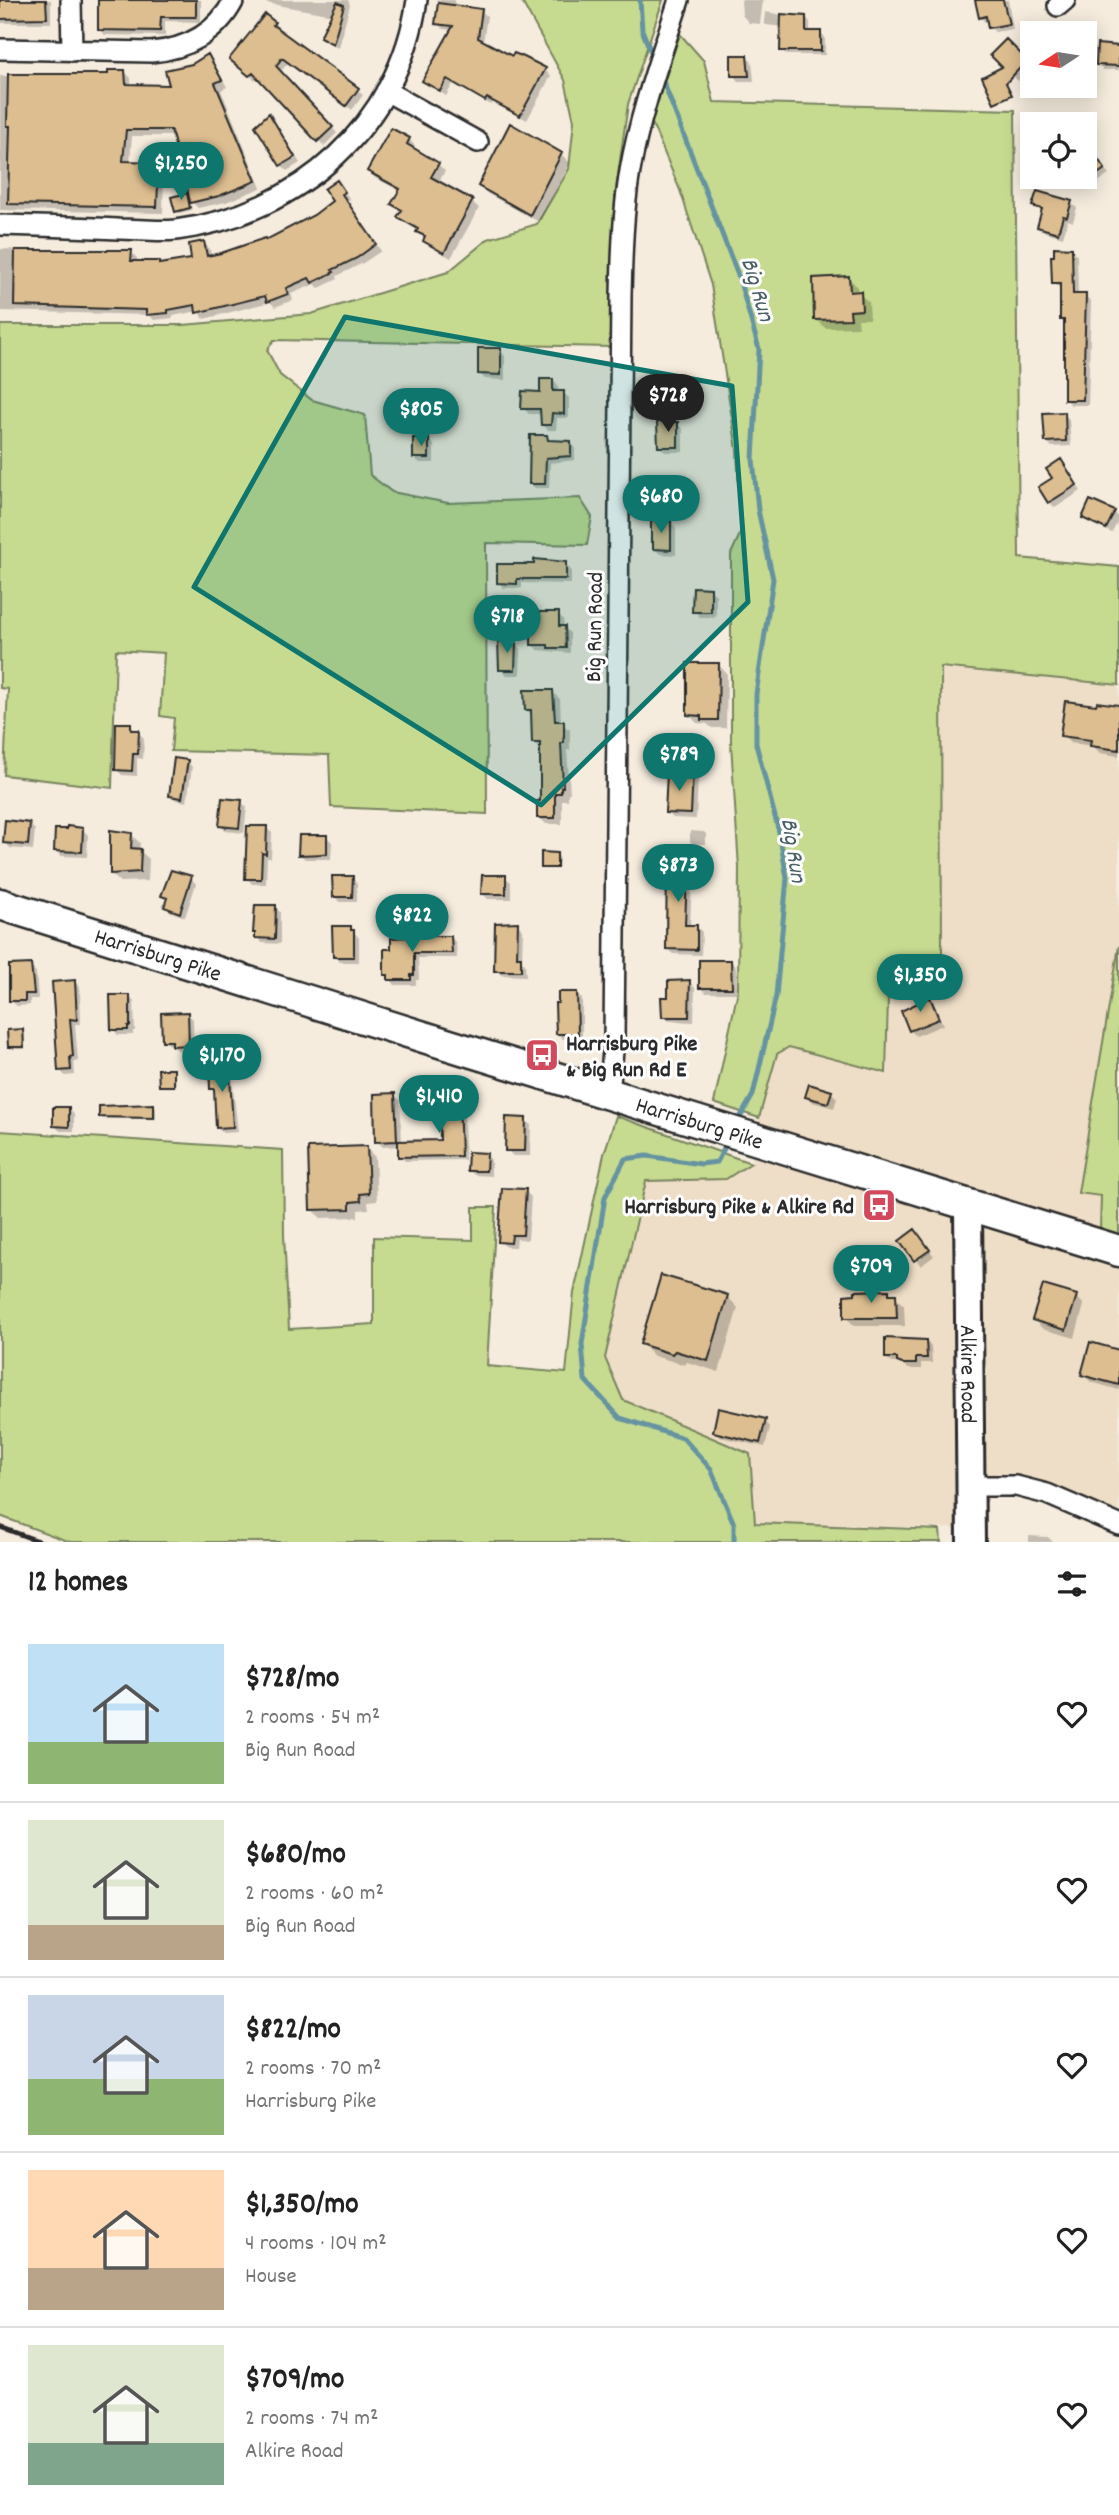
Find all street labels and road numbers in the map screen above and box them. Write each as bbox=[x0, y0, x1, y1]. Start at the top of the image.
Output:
street label: Big Run Road bbox=[579, 572, 614, 683]
street label: Harrisburg Pike bbox=[90, 922, 225, 993]
street label: Harrisburg Pike bbox=[631, 1090, 767, 1161]
street label: Alkire Road bbox=[949, 1325, 983, 1424]

